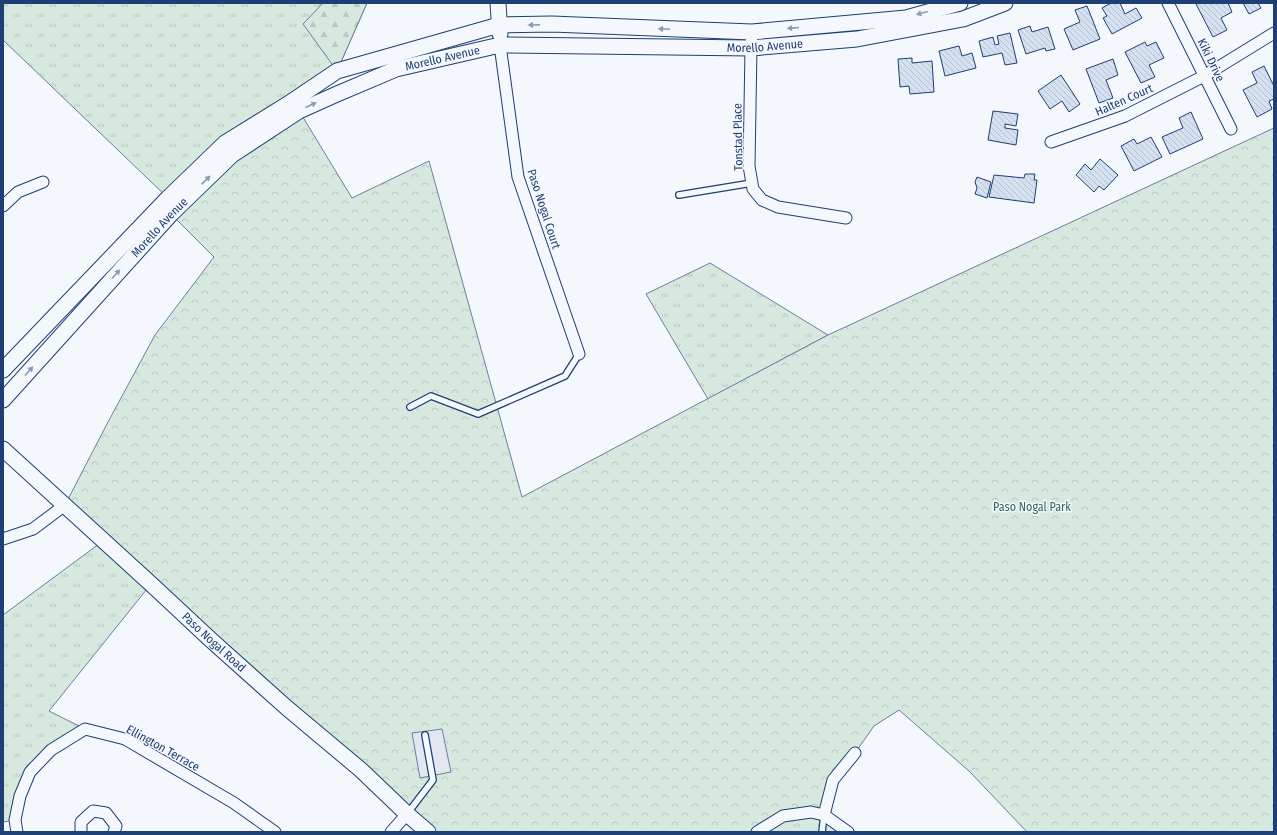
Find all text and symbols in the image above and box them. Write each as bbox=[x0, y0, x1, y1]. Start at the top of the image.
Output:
one-way arrow bbox=[916, 10, 928, 16]
one-way arrow bbox=[528, 21, 540, 28]
one-way arrow bbox=[787, 25, 799, 32]
one-way arrow bbox=[658, 26, 670, 33]
street label: Kiki Drive bbox=[1195, 36, 1227, 84]
street label: Morello Avenue bbox=[727, 37, 803, 55]
street label: Morello Avenue bbox=[404, 43, 481, 74]
street label: Halten Court bbox=[1093, 81, 1155, 119]
one-way arrow bbox=[306, 102, 317, 108]
street label: Tonstad Place bbox=[730, 103, 746, 171]
street label: Paso Nogal Court bbox=[525, 167, 564, 251]
one-way arrow bbox=[201, 175, 211, 185]
street label: Morello Avenue bbox=[128, 195, 191, 260]
one-way arrow bbox=[112, 269, 121, 279]
one-way arrow bbox=[24, 366, 33, 375]
park label: Paso Nogal Park bbox=[993, 500, 1071, 514]
street label: Paso Nogal Road bbox=[179, 610, 249, 675]
street label: Ellington Terrace bbox=[124, 722, 202, 774]

